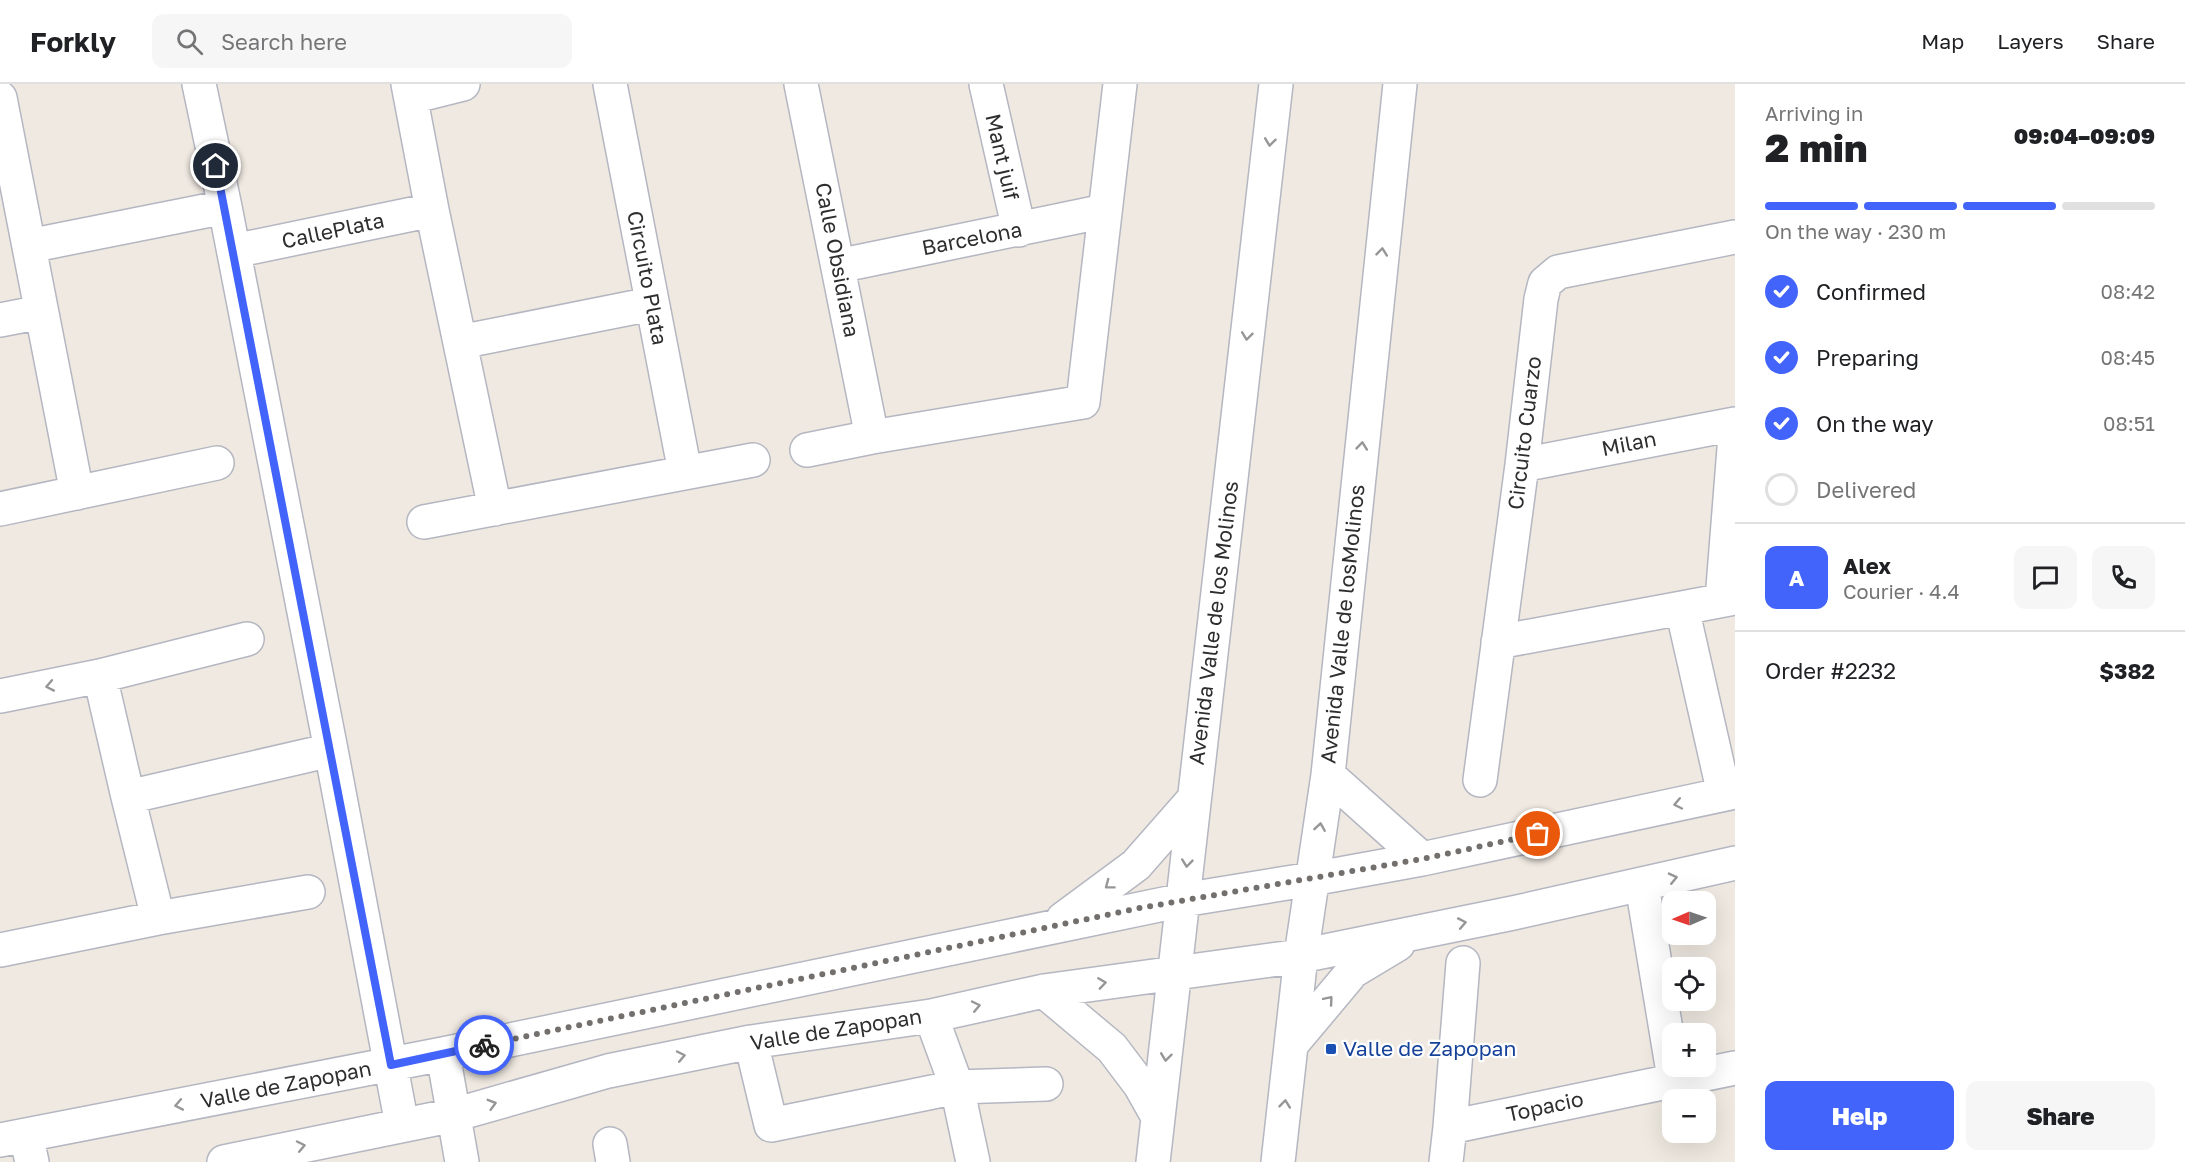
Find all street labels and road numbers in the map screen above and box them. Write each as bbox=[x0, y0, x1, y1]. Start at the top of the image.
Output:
street label: Mant juif bbox=[980, 111, 1026, 203]
street label: Calle Obsidiana bbox=[810, 180, 866, 339]
street label: CallePlata bbox=[279, 206, 386, 254]
street label: Circuito Plata bbox=[622, 208, 674, 347]
street label: Barcelona bbox=[920, 216, 1024, 260]
street label: Circuito Cuarzo bbox=[1502, 355, 1546, 511]
street label: Milan bbox=[1599, 425, 1658, 461]
street label: Avenida Valle de los Molinos bbox=[1183, 479, 1243, 766]
street label: Avenida Valle de losMolinos bbox=[1314, 483, 1370, 765]
street label: Valle de Zapopan bbox=[748, 1003, 923, 1055]
street label: Valle de Zapopan bbox=[198, 1055, 373, 1113]
street label: Topacio bbox=[1504, 1085, 1586, 1127]

